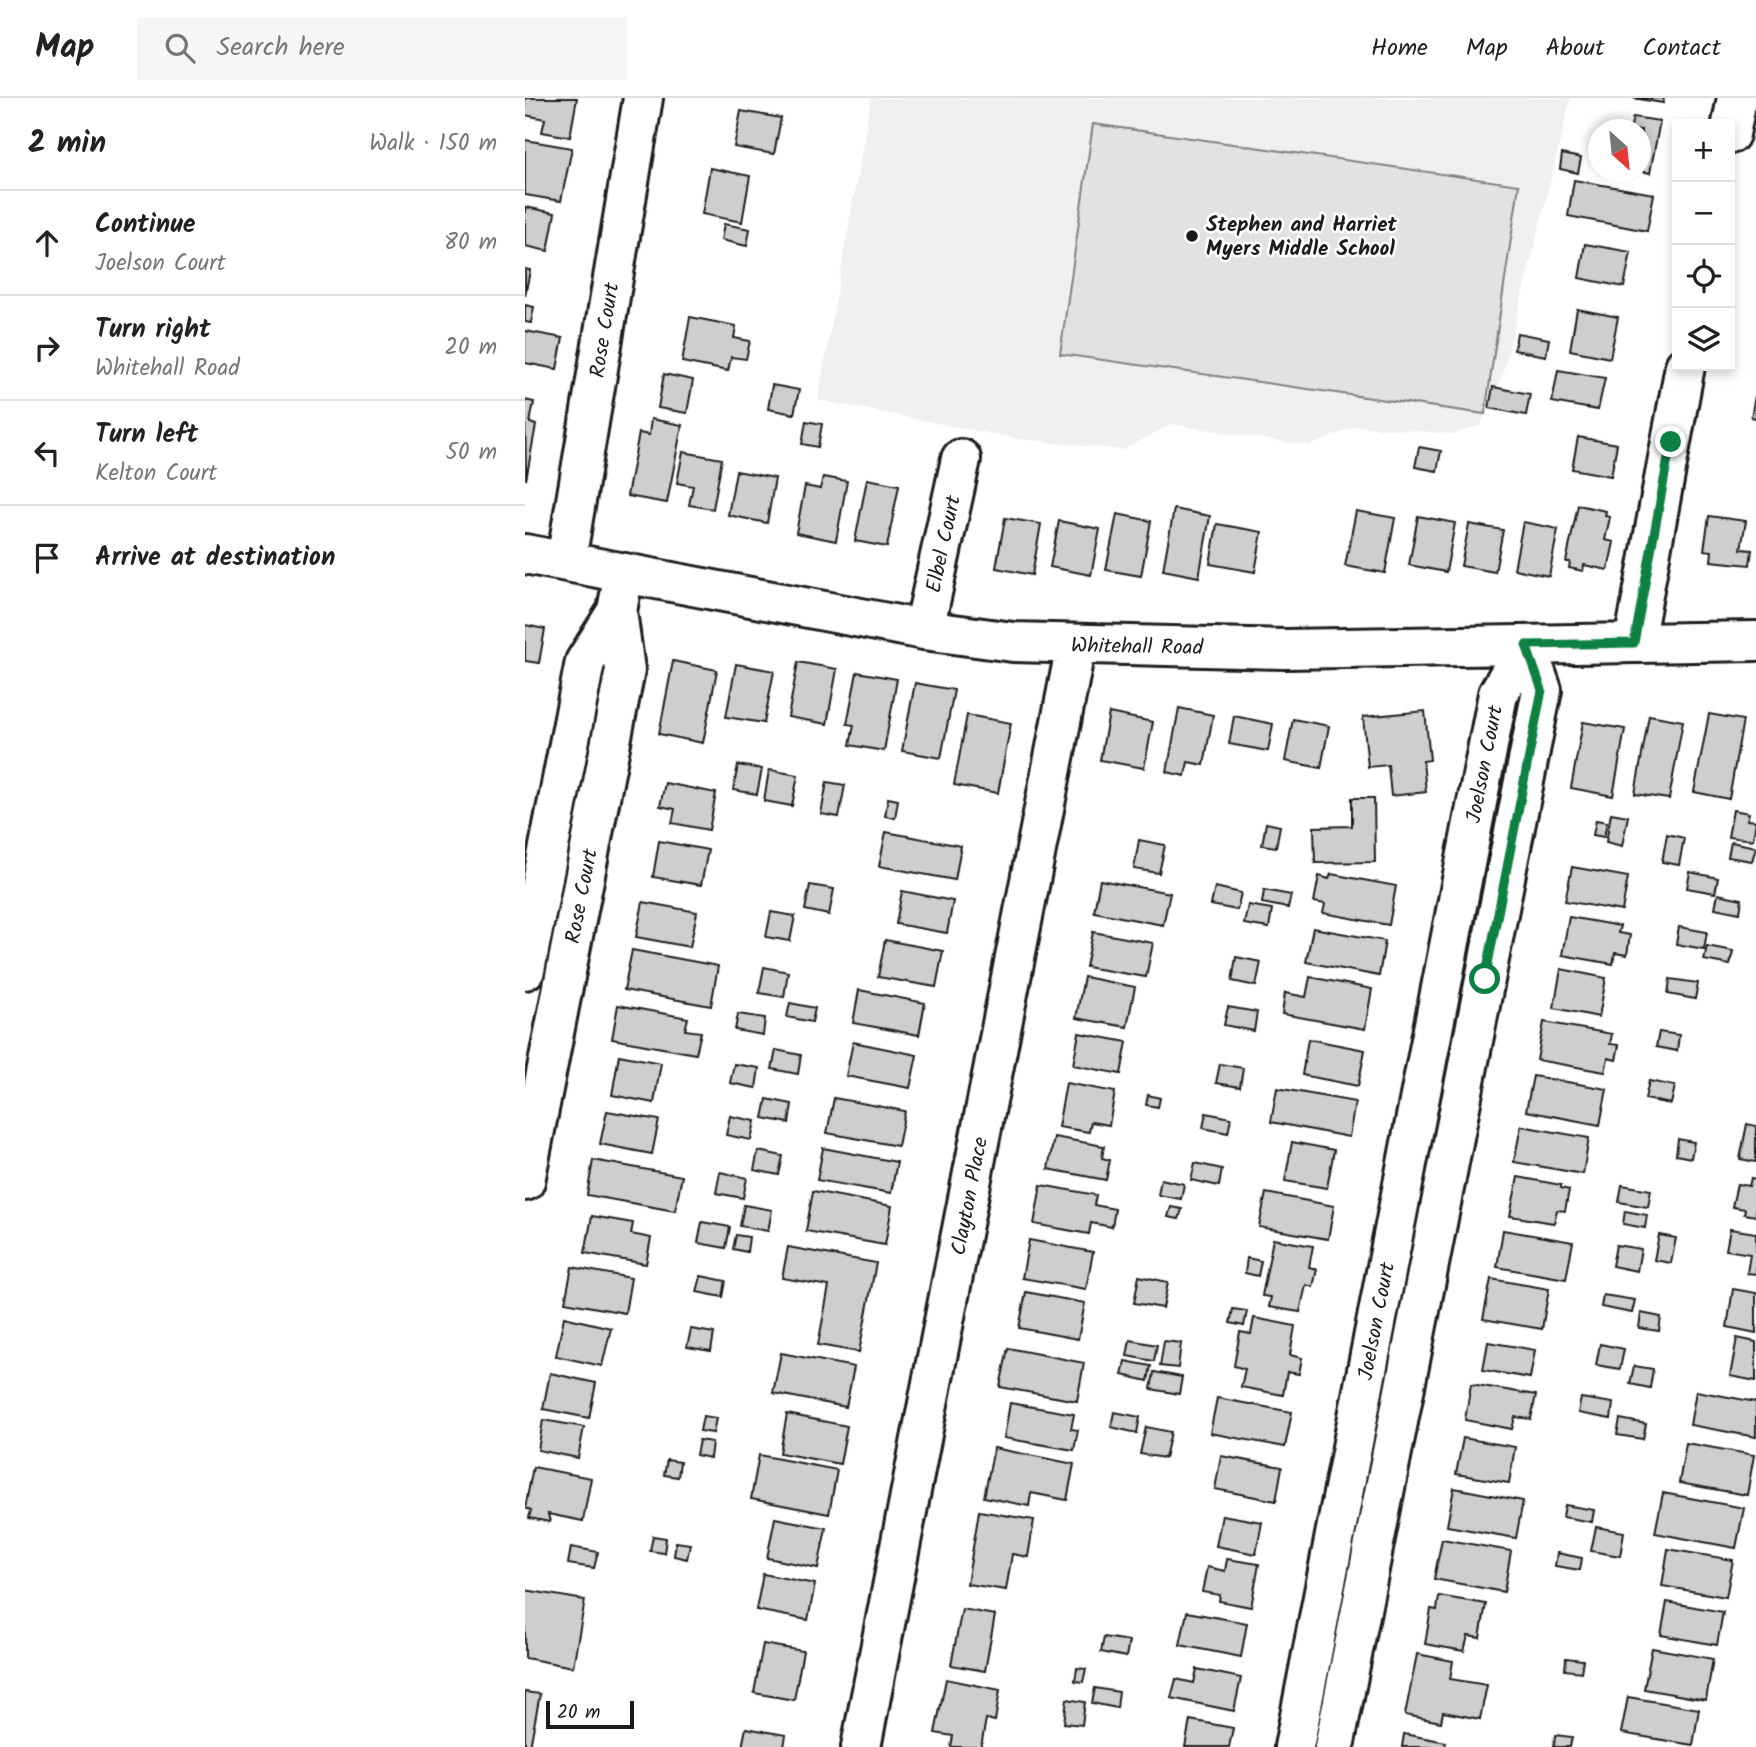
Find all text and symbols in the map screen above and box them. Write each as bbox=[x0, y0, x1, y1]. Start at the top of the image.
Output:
search box bbox=[137, 17, 627, 80]
text: Map bbox=[35, 22, 95, 75]
text: Search here bbox=[217, 27, 345, 69]
icon: search bbox=[161, 29, 199, 67]
text: Home bbox=[1371, 29, 1428, 68]
text: Map bbox=[1466, 29, 1508, 68]
text: About bbox=[1546, 29, 1604, 68]
text: Contact bbox=[1642, 29, 1721, 68]
north arrow bbox=[1588, 119, 1651, 182]
map controls bbox=[1672, 119, 1735, 371]
button: + bbox=[1672, 119, 1735, 182]
text: 2 min bbox=[28, 120, 106, 168]
text: Walk · 150 m bbox=[369, 126, 497, 162]
button: − bbox=[1672, 182, 1735, 245]
text: Continue bbox=[95, 204, 196, 246]
place label: Stephen and Harriet Myers Middle School bbox=[1206, 209, 1397, 266]
icon: ahead bbox=[28, 224, 66, 262]
text: 80 m bbox=[444, 225, 497, 261]
marker: Stephen and Harriet Myers Middle School bbox=[1184, 228, 1200, 244]
button: locate bbox=[1672, 245, 1735, 308]
text: Joelson Court bbox=[95, 246, 226, 282]
street label: Rose Court bbox=[582, 279, 629, 380]
button: layers bbox=[1672, 308, 1735, 371]
text: Turn right bbox=[95, 309, 211, 351]
icon: right bbox=[28, 329, 66, 367]
text: 20 m bbox=[445, 330, 497, 366]
text: Whitehall Road bbox=[95, 351, 240, 387]
text: Turn left bbox=[95, 414, 198, 456]
route end bbox=[1655, 426, 1686, 457]
icon: left bbox=[28, 434, 66, 472]
text: 50 m bbox=[446, 435, 497, 471]
text: Kelton Court bbox=[95, 456, 217, 492]
street label: Elbel Court bbox=[918, 492, 971, 596]
text: Arrive at destination bbox=[95, 537, 335, 579]
icon: arrive bbox=[28, 539, 66, 577]
street label: Whitehall Road bbox=[1071, 630, 1204, 665]
street label: Joelson Court bbox=[1458, 702, 1513, 826]
street label: Rose Court bbox=[557, 845, 608, 946]
route start bbox=[1469, 963, 1500, 994]
street label: Clayton Place bbox=[943, 1134, 998, 1258]
street label: Joelson Court bbox=[1350, 1259, 1405, 1383]
scale bar bbox=[546, 1698, 633, 1730]
text: 20 m bbox=[557, 1698, 600, 1728]

